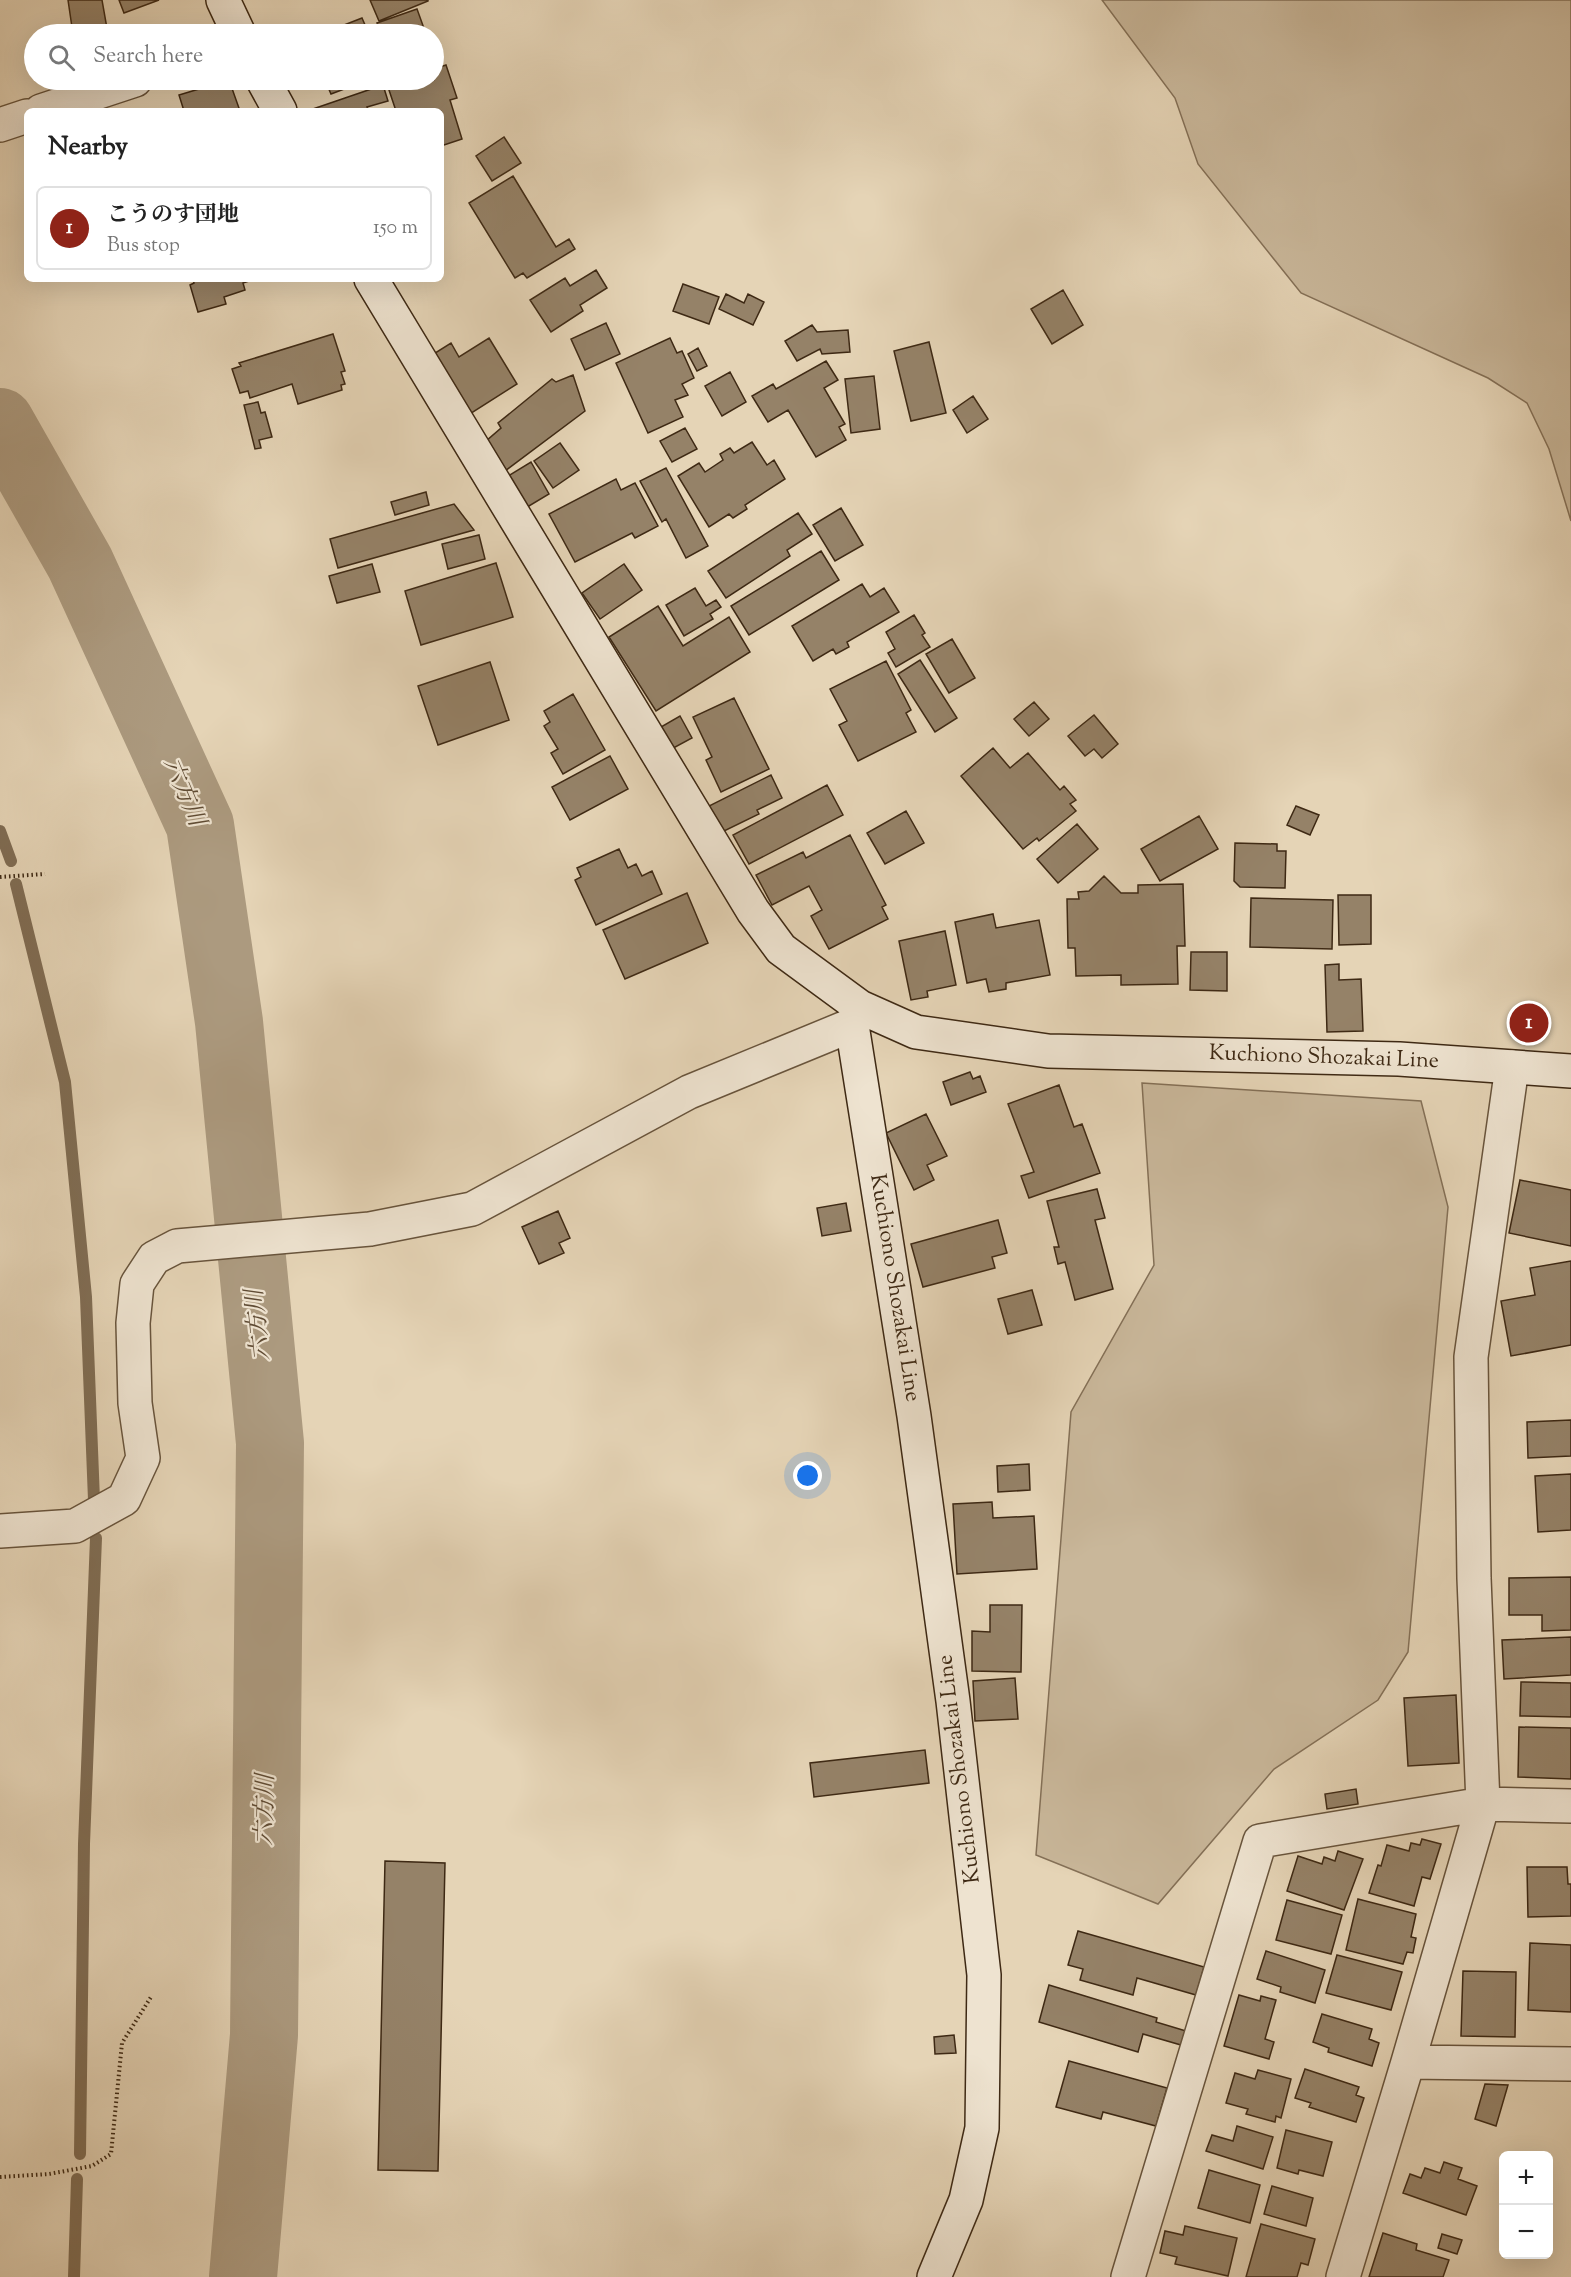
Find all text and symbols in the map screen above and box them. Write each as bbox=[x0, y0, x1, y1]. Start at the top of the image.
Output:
search box bbox=[24, 24, 444, 90]
icon: search bbox=[45, 41, 78, 74]
text: Search here bbox=[93, 41, 203, 73]
text: Nearby bbox=[48, 129, 128, 166]
text: こうのす団地 bbox=[107, 200, 239, 232]
text: 1 bbox=[66, 214, 73, 243]
text: 150 m bbox=[373, 214, 418, 243]
text: Bus stop bbox=[107, 232, 180, 261]
water label: 六方川 bbox=[153, 752, 214, 835]
pin: 1 bbox=[1510, 1000, 1549, 1046]
street label: Kuchiono Shozakai Line bbox=[1208, 1038, 1440, 1078]
street label: Kuchiono Shozakai Line bbox=[860, 1172, 928, 1404]
water label: 六方川 bbox=[238, 1284, 280, 1363]
your location bbox=[793, 1461, 822, 1490]
street label: Kuchiono Shozakai Line bbox=[930, 1653, 990, 1885]
water label: 六方川 bbox=[248, 1771, 284, 1846]
map controls bbox=[1499, 2151, 1553, 2259]
button: + bbox=[1499, 2151, 1553, 2205]
button: − bbox=[1499, 2205, 1553, 2259]

